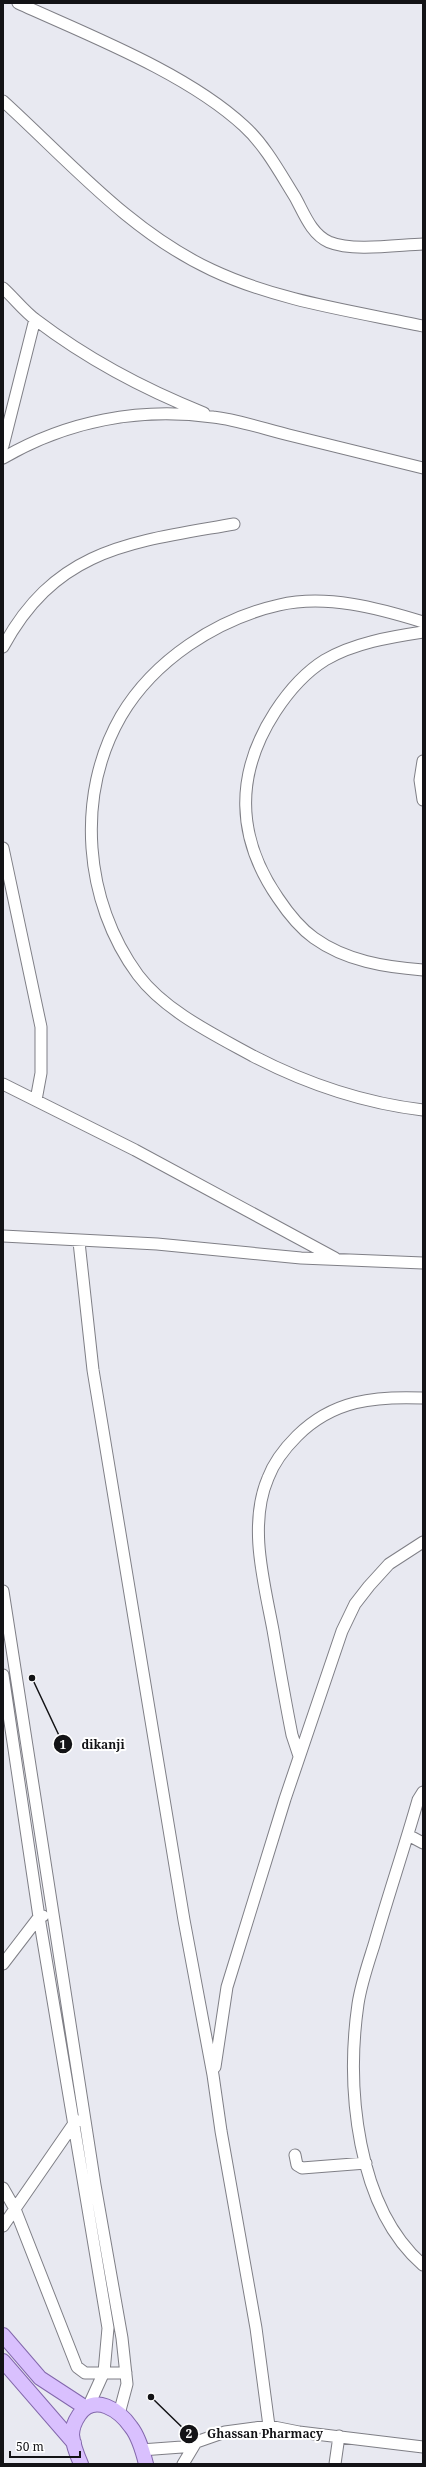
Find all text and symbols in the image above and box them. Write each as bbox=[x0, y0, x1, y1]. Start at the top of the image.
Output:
callout: dikanji bbox=[53, 1732, 133, 1756]
text: 1 bbox=[60, 1736, 67, 1753]
text: dikanji bbox=[81, 1736, 125, 1753]
callout: Ghassan Pharmacy bbox=[179, 2422, 331, 2446]
text: 2 bbox=[186, 2425, 193, 2442]
text: Ghassan Pharmacy bbox=[207, 2425, 323, 2442]
scale bar bbox=[10, 2433, 80, 2459]
text: 50 m bbox=[16, 2438, 44, 2455]

